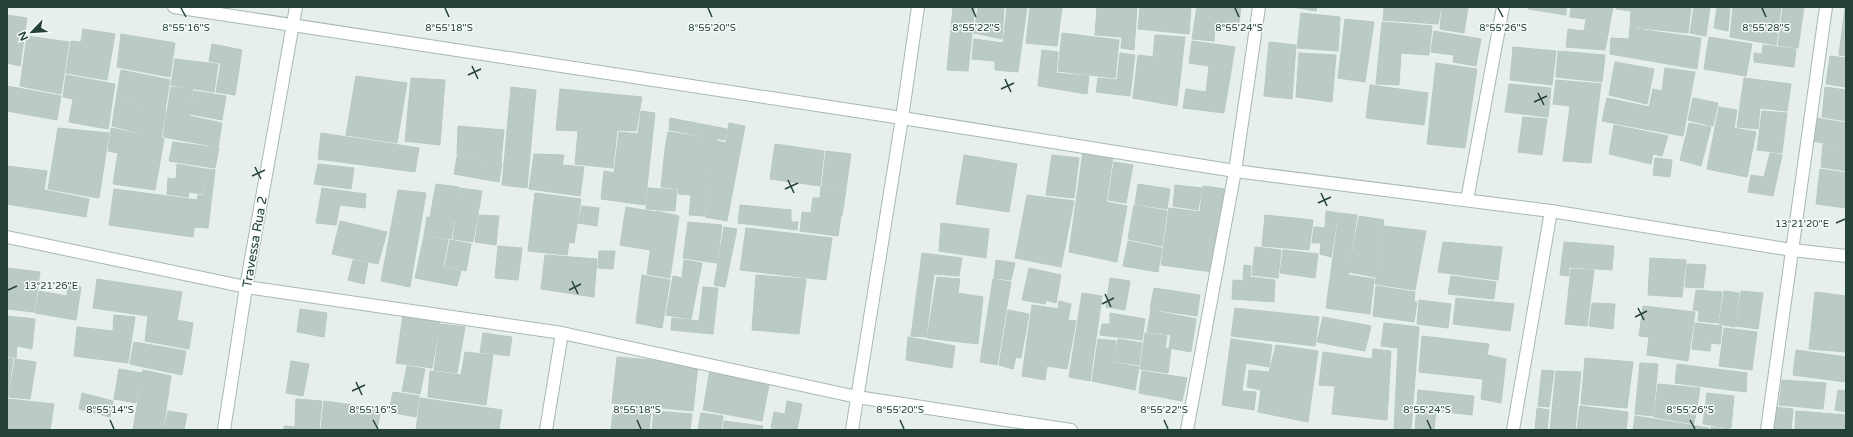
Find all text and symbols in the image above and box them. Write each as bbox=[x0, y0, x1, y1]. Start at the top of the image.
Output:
north arrow bbox=[12, 12, 52, 52]
text: 8°55'16"S bbox=[162, 22, 210, 34]
text: 8°55'18"S bbox=[425, 22, 473, 34]
text: 8°55'20"S bbox=[688, 22, 736, 34]
text: 8°55'22"S bbox=[952, 22, 1000, 34]
text: 8°55'24"S bbox=[1215, 22, 1263, 34]
text: 8°55'26"S bbox=[1479, 22, 1527, 34]
text: 8°55'28"S bbox=[1742, 22, 1790, 34]
text: N bbox=[16, 29, 31, 43]
street label: Travessa Rua 2 bbox=[239, 195, 271, 289]
text: 13°21'20"E bbox=[1775, 218, 1829, 230]
text: 13°21'26"E bbox=[24, 280, 78, 292]
text: 8°55'14"S bbox=[86, 404, 134, 416]
text: 8°55'16"S bbox=[349, 404, 397, 416]
text: 8°55'18"S bbox=[613, 404, 661, 416]
text: 8°55'20"S bbox=[876, 404, 924, 416]
text: 8°55'22"S bbox=[1140, 404, 1188, 416]
text: 8°55'24"S bbox=[1403, 404, 1451, 416]
text: 8°55'26"S bbox=[1666, 404, 1714, 416]

